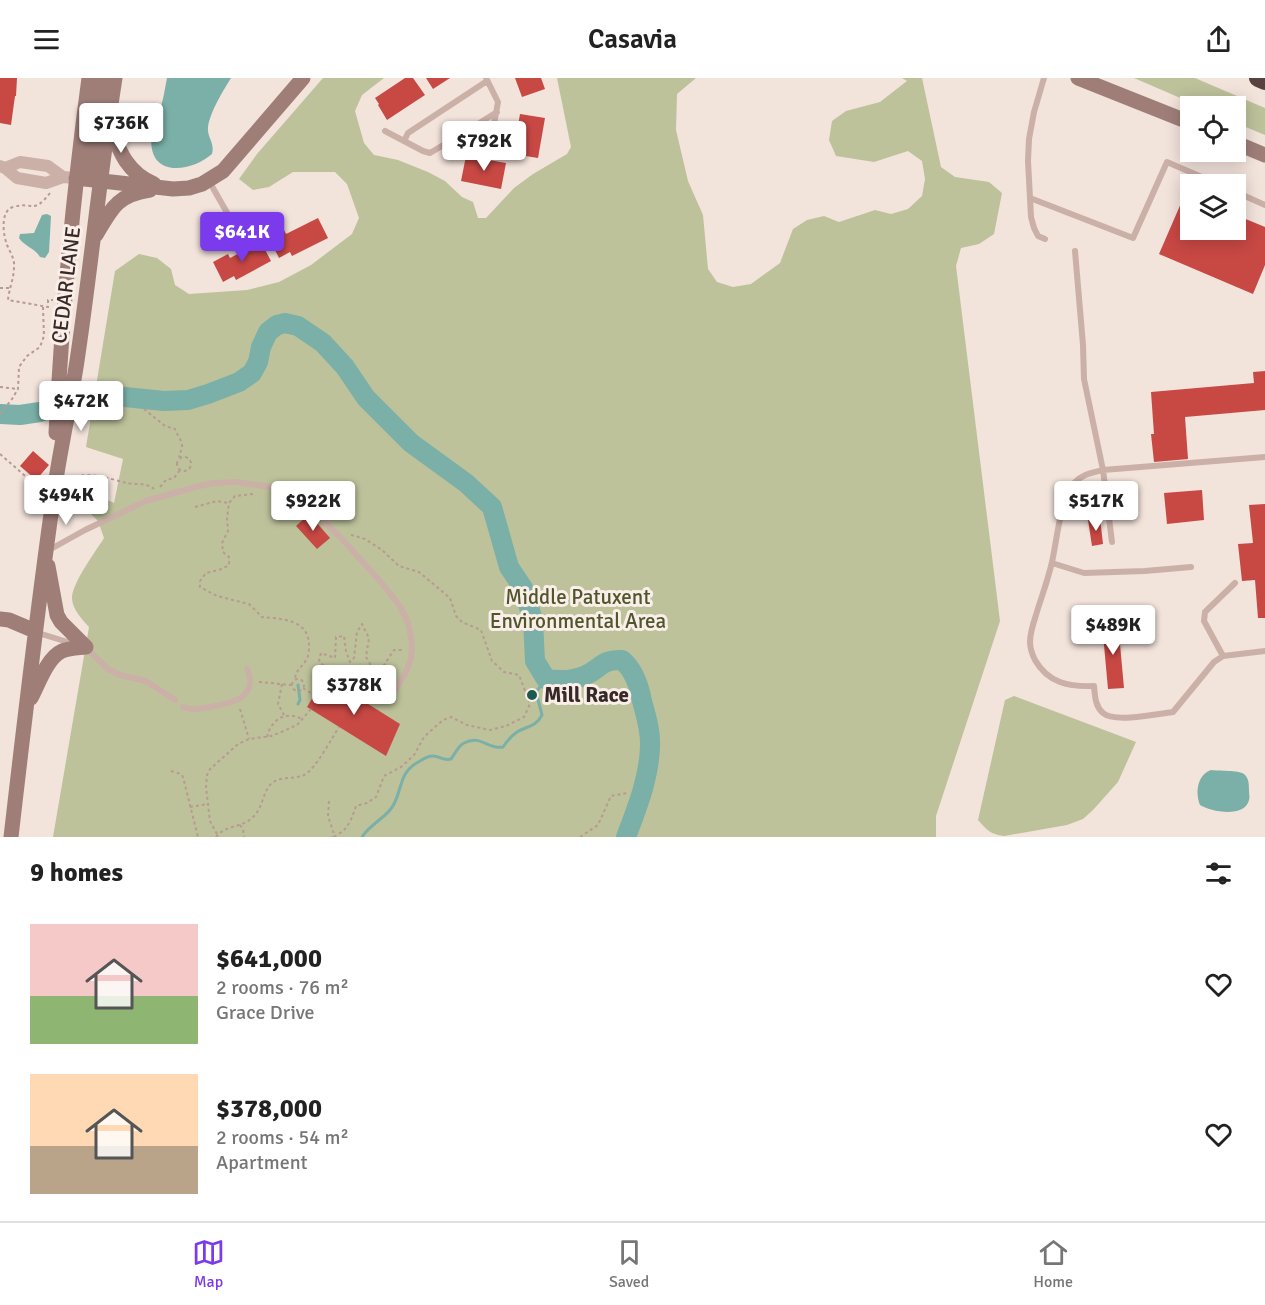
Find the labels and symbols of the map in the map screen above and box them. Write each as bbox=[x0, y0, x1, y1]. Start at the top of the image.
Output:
pin: $736K bbox=[79, 103, 163, 154]
pin: $792K bbox=[442, 121, 526, 172]
pin: $641K bbox=[200, 212, 284, 263]
street label: CEDAR LANE bbox=[46, 225, 86, 345]
pin: $472K bbox=[39, 381, 123, 432]
pin: $494K bbox=[24, 475, 108, 526]
pin: $922K bbox=[271, 481, 355, 532]
pin: $517K bbox=[1054, 481, 1138, 532]
park label: Middle Patuxent Environmental Area bbox=[490, 584, 666, 634]
pin: $489K bbox=[1071, 605, 1155, 656]
pin: $378K bbox=[312, 665, 396, 716]
place label: Mill Race bbox=[544, 682, 629, 708]
marker: Mill Race bbox=[525, 688, 539, 702]

